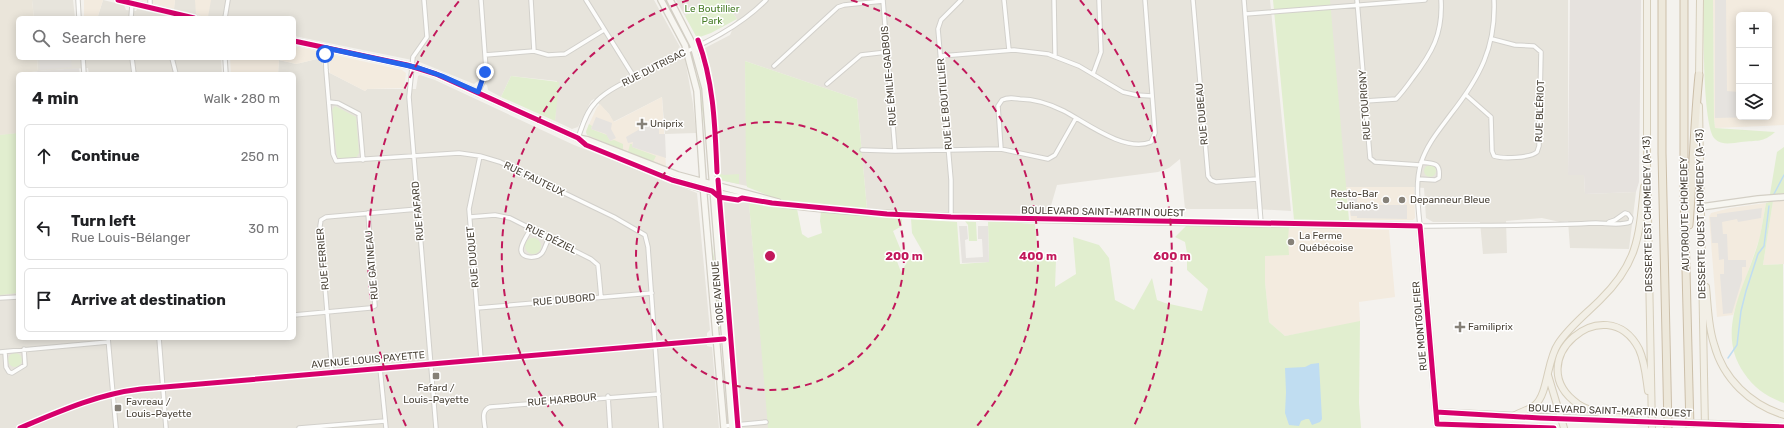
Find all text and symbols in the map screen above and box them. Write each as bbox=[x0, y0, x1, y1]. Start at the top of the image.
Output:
park label: Le Boutillier Park bbox=[684, 3, 740, 27]
map controls bbox=[1736, 12, 1772, 120]
button: + bbox=[1736, 12, 1772, 48]
search box bbox=[16, 16, 296, 60]
street label: RUE ÉMILIE-GADBOIS bbox=[879, 25, 899, 127]
icon: search bbox=[30, 27, 52, 49]
text: Search here bbox=[62, 29, 146, 47]
route start bbox=[316, 45, 334, 63]
street label: RUE DUTRISAC bbox=[620, 47, 688, 89]
button: − bbox=[1736, 48, 1772, 84]
street label: RUE LE BOUTILLIER bbox=[935, 57, 955, 150]
route end bbox=[476, 63, 494, 81]
street label: RUE TOURIGNY bbox=[1357, 69, 1373, 141]
street label: RUE BLÉRIOT bbox=[1533, 80, 1547, 142]
street label: RUE DUBEAU bbox=[1193, 82, 1211, 146]
button: layers bbox=[1736, 84, 1772, 120]
text: 4 min bbox=[32, 88, 79, 108]
text: Walk · 280 m bbox=[203, 91, 280, 106]
place label: Uniprix bbox=[650, 118, 684, 130]
marker: Uniprix bbox=[637, 119, 647, 129]
street label: DESSERTE OUEST CHOMEDEY (A-13) bbox=[1694, 129, 1708, 299]
street label: DESSERTE EST CHOMEDEY (A-13) bbox=[1641, 136, 1655, 292]
icon: ahead bbox=[33, 145, 55, 167]
text: Continue bbox=[71, 147, 140, 165]
text: 250 m bbox=[241, 149, 279, 164]
street label: AUTOROUTE CHOMEDEY bbox=[1678, 156, 1692, 271]
street label: RUE FAUTEUX bbox=[502, 159, 567, 199]
street label: RUE FAFARD bbox=[409, 181, 427, 241]
place label: Resto-Bar Juliano's bbox=[1330, 188, 1378, 212]
place label: Depanneur Bleue bbox=[1410, 194, 1490, 206]
marker: Resto-Bar Juliano's bbox=[1381, 195, 1391, 205]
marker: Depanneur Bleue bbox=[1397, 195, 1407, 205]
street label: BOULEVARD SAINT-MARTIN OUEST bbox=[1021, 205, 1185, 219]
text: Turn left bbox=[71, 212, 136, 230]
icon: left bbox=[33, 217, 55, 239]
text: 30 m bbox=[248, 221, 279, 236]
street label: RUE DÉZIEL bbox=[523, 221, 579, 257]
street label: RUE DUQUET bbox=[464, 226, 482, 288]
street label: RUE FERRIER bbox=[314, 227, 332, 291]
text: Rue Louis-Bélanger bbox=[71, 230, 190, 245]
street label: RUE GATINEAU bbox=[363, 230, 381, 300]
place label: La Ferme Québécoise bbox=[1299, 230, 1354, 254]
marker: La Ferme Québécoise bbox=[1286, 237, 1296, 247]
centre of rings bbox=[763, 249, 777, 263]
text: 200 m bbox=[885, 249, 923, 263]
text: 400 m bbox=[1019, 249, 1057, 263]
text: 600 m bbox=[1153, 249, 1191, 263]
street label: 100E AVENUE bbox=[709, 261, 727, 325]
street label: RUE MONTGOLFIER bbox=[1410, 280, 1430, 371]
icon: arrive bbox=[33, 289, 55, 311]
text: Arrive at destination bbox=[71, 291, 226, 309]
street label: RUE DUBORD bbox=[532, 291, 596, 309]
place label: Familiprix bbox=[1468, 321, 1513, 333]
marker: Familiprix bbox=[1455, 322, 1465, 332]
street label: AVENUE LOUIS PAYETTE bbox=[311, 349, 425, 371]
marker: Fafard / Louis-Payette bbox=[431, 371, 441, 381]
place label: Fafard / Louis-Payette bbox=[403, 382, 469, 406]
street label: RUE HARBOUR bbox=[527, 391, 598, 409]
place label: Favreau / Louis-Payette bbox=[126, 396, 192, 420]
street label: BOULEVARD SAINT-MARTIN OUEST bbox=[1528, 402, 1692, 420]
marker: Favreau / Louis-Payette bbox=[113, 403, 123, 413]

